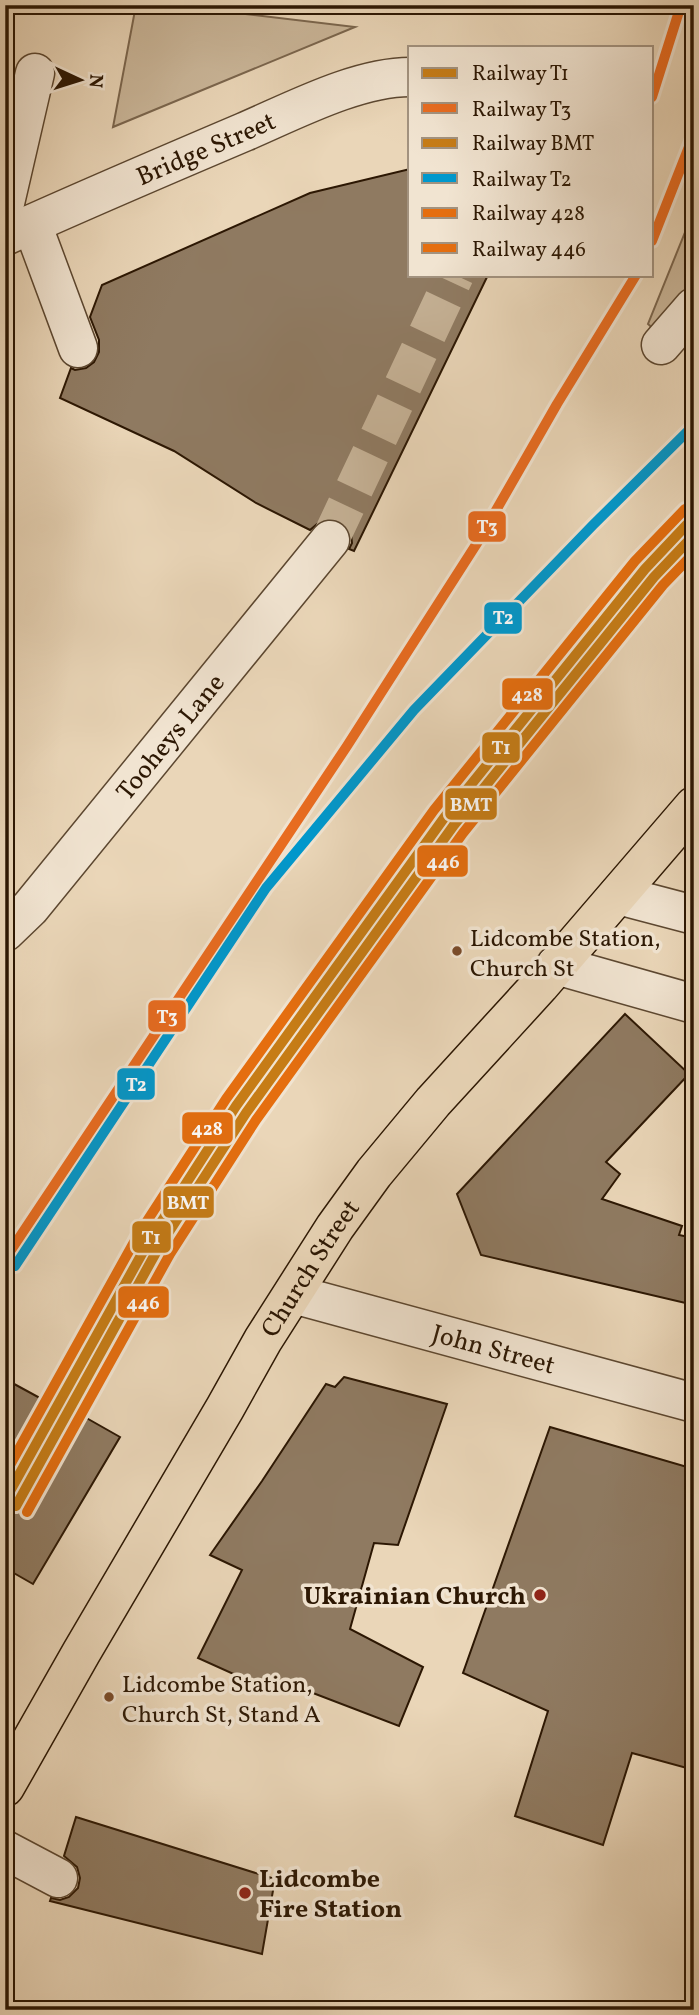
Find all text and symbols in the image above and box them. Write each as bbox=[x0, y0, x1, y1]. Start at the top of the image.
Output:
north arrow bbox=[46, 46, 116, 116]
legend bbox=[408, 46, 654, 276]
text: Railway T1 bbox=[472, 60, 569, 89]
text: N bbox=[81, 73, 108, 89]
text: Railway T3 bbox=[472, 96, 571, 125]
street label: Bridge Street bbox=[131, 104, 282, 196]
text: Railway BMT bbox=[472, 130, 594, 159]
text: Railway T2 bbox=[472, 166, 572, 195]
text: Railway 428 bbox=[472, 200, 585, 229]
text: Railway 446 bbox=[472, 236, 586, 265]
line badge: T3 bbox=[467, 510, 507, 543]
text: T3 bbox=[476, 515, 498, 541]
line badge: T2 bbox=[483, 601, 523, 635]
text: T2 bbox=[492, 606, 514, 632]
street label: Tooheys Lane bbox=[109, 667, 234, 809]
line badge: 428 bbox=[501, 677, 554, 711]
text: 428 bbox=[511, 683, 543, 709]
line badge: T1 bbox=[481, 731, 521, 764]
text: T1 bbox=[491, 736, 511, 762]
line badge: BMT bbox=[444, 787, 498, 821]
text: BMT bbox=[450, 793, 492, 819]
line badge: 446 bbox=[416, 844, 469, 878]
text: 446 bbox=[426, 850, 460, 876]
place label: Lidcombe Station, Church St bbox=[470, 923, 660, 987]
marker: Lidcombe Station, Church St bbox=[450, 944, 464, 958]
line badge: T3 bbox=[147, 999, 187, 1033]
text: T3 bbox=[156, 1005, 178, 1031]
line badge: T2 bbox=[116, 1067, 156, 1101]
text: T2 bbox=[125, 1073, 147, 1099]
line badge: 428 bbox=[181, 1111, 234, 1145]
text: 428 bbox=[191, 1117, 223, 1143]
line badge: BMT bbox=[162, 1185, 215, 1219]
text: BMT bbox=[167, 1191, 209, 1217]
street label: Church Street bbox=[253, 1193, 369, 1345]
line badge: T1 bbox=[131, 1220, 172, 1254]
text: T1 bbox=[141, 1226, 161, 1252]
line badge: 446 bbox=[117, 1285, 170, 1319]
text: 446 bbox=[126, 1291, 160, 1317]
street label: John Street bbox=[427, 1317, 559, 1384]
place label: Ukrainian Church bbox=[304, 1579, 526, 1615]
marker: Ukrainian Church bbox=[532, 1587, 548, 1603]
place label: Lidcombe Station, Church St, Stand A bbox=[122, 1669, 321, 1733]
marker: Lidcombe Station, Church St, Stand A bbox=[102, 1690, 116, 1704]
place label: Lidcombe Fire Station bbox=[259, 1862, 402, 1928]
marker: Lidcombe Fire Station bbox=[237, 1885, 253, 1901]

